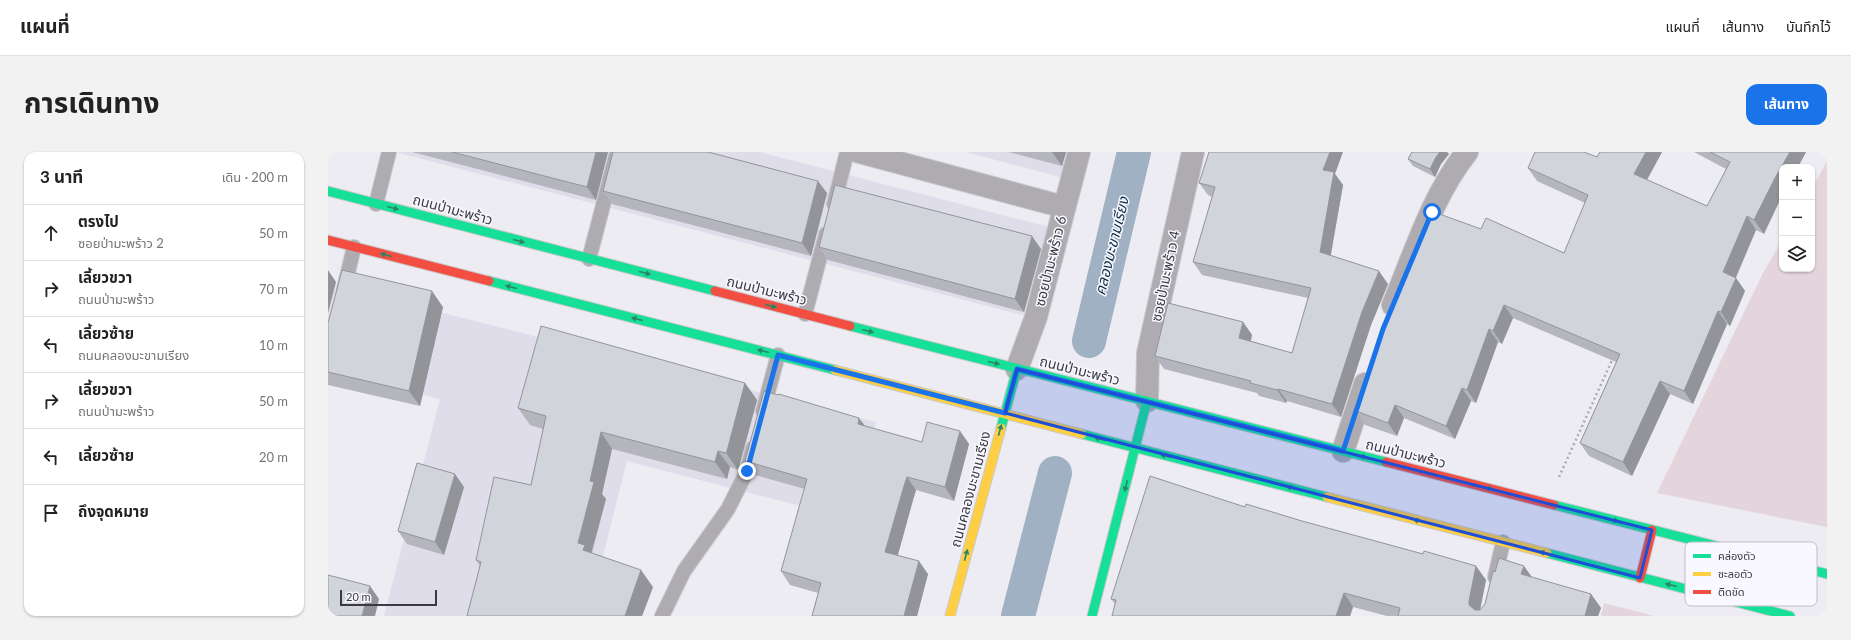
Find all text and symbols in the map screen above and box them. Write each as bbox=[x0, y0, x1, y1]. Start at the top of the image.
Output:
text: แผนที่ bbox=[20, 14, 70, 37]
text: แผนที่ bbox=[1666, 18, 1700, 35]
text: เส้นทาง bbox=[1722, 18, 1764, 35]
text: บันทึกไว้ bbox=[1786, 18, 1831, 35]
button: เส้นทาง bbox=[1746, 84, 1827, 125]
text: การเดินทาง bbox=[24, 85, 159, 119]
map controls bbox=[1779, 164, 1815, 272]
button: + bbox=[1779, 164, 1815, 200]
text: 3 นาที bbox=[40, 166, 83, 187]
text: เดิน · 200 m bbox=[222, 169, 288, 185]
street label: ถนนป่ามะพร้าว bbox=[411, 190, 495, 228]
water label: คลองมะขามเรียง bbox=[1090, 194, 1132, 297]
button: − bbox=[1779, 200, 1815, 236]
route start bbox=[1423, 203, 1441, 221]
one-way arrow bbox=[387, 205, 399, 211]
text: ตรงไป bbox=[78, 212, 119, 230]
street label: ซอยป่ามะพร้าว 6 bbox=[1031, 214, 1069, 308]
icon: ahead bbox=[40, 222, 62, 244]
text: 50 m bbox=[259, 225, 288, 241]
street label: ซอยป่ามะพร้าว 4 bbox=[1147, 229, 1183, 323]
text: ซอยป่ามะพร้าว 2 bbox=[78, 235, 164, 251]
button: layers bbox=[1779, 236, 1815, 272]
one-way arrow bbox=[513, 238, 525, 244]
one-way arrow bbox=[379, 251, 392, 257]
text: เลี้ยวขวา bbox=[78, 268, 132, 286]
one-way arrow bbox=[638, 271, 651, 277]
street label: ถนนป่ามะพร้าว bbox=[725, 272, 809, 308]
icon: right bbox=[40, 278, 62, 300]
text: 70 m bbox=[259, 281, 288, 297]
one-way arrow bbox=[505, 284, 518, 290]
text: ถนนป่ามะพร้าว bbox=[78, 291, 154, 307]
one-way arrow bbox=[764, 303, 777, 309]
one-way arrow bbox=[631, 316, 644, 322]
text: เลี้ยวซ้าย bbox=[78, 324, 134, 342]
one-way arrow bbox=[862, 328, 874, 334]
icon: left bbox=[40, 334, 62, 356]
text: 10 m bbox=[259, 337, 288, 353]
text: ถนนคลองมะขามเรียง bbox=[78, 347, 189, 363]
one-way arrow bbox=[757, 348, 770, 354]
street label: ถนนป่ามะพร้าว bbox=[1038, 352, 1122, 388]
one-way arrow bbox=[988, 361, 1000, 367]
text: เลี้ยวขวา bbox=[78, 380, 132, 398]
icon: right bbox=[40, 390, 62, 412]
text: 50 m bbox=[259, 393, 288, 409]
text: ถนนป่ามะพร้าว bbox=[78, 403, 154, 419]
one-way arrow bbox=[997, 423, 1003, 435]
street label: ถนนคลองมะขามเรียง bbox=[946, 429, 994, 549]
street label: ถนนป่ามะพร้าว bbox=[1364, 435, 1448, 471]
one-way arrow bbox=[1094, 436, 1106, 442]
icon: left bbox=[40, 446, 62, 468]
text: เลี้ยวซ้าย bbox=[78, 446, 134, 464]
text: 20 m bbox=[259, 449, 288, 465]
one-way arrow bbox=[1160, 453, 1172, 459]
one-way arrow bbox=[1355, 453, 1367, 459]
route end bbox=[738, 462, 756, 480]
one-way arrow bbox=[1122, 480, 1128, 492]
one-way arrow bbox=[1285, 485, 1297, 491]
one-way arrow bbox=[1481, 485, 1493, 491]
icon: arrive bbox=[40, 502, 62, 524]
text: ถึงจุดหมาย bbox=[78, 502, 149, 520]
one-way arrow bbox=[1413, 518, 1425, 524]
one-way arrow bbox=[1607, 518, 1619, 524]
legend bbox=[1685, 542, 1817, 606]
one-way arrow bbox=[963, 549, 969, 561]
text: คล่องตัว bbox=[1718, 549, 1756, 562]
one-way arrow bbox=[1539, 550, 1551, 556]
text: ชะลอตัว bbox=[1718, 567, 1753, 580]
one-way arrow bbox=[1665, 582, 1677, 588]
text: ติดขัด bbox=[1718, 585, 1745, 598]
scale bar bbox=[340, 588, 437, 607]
text: 20 m bbox=[346, 590, 371, 603]

